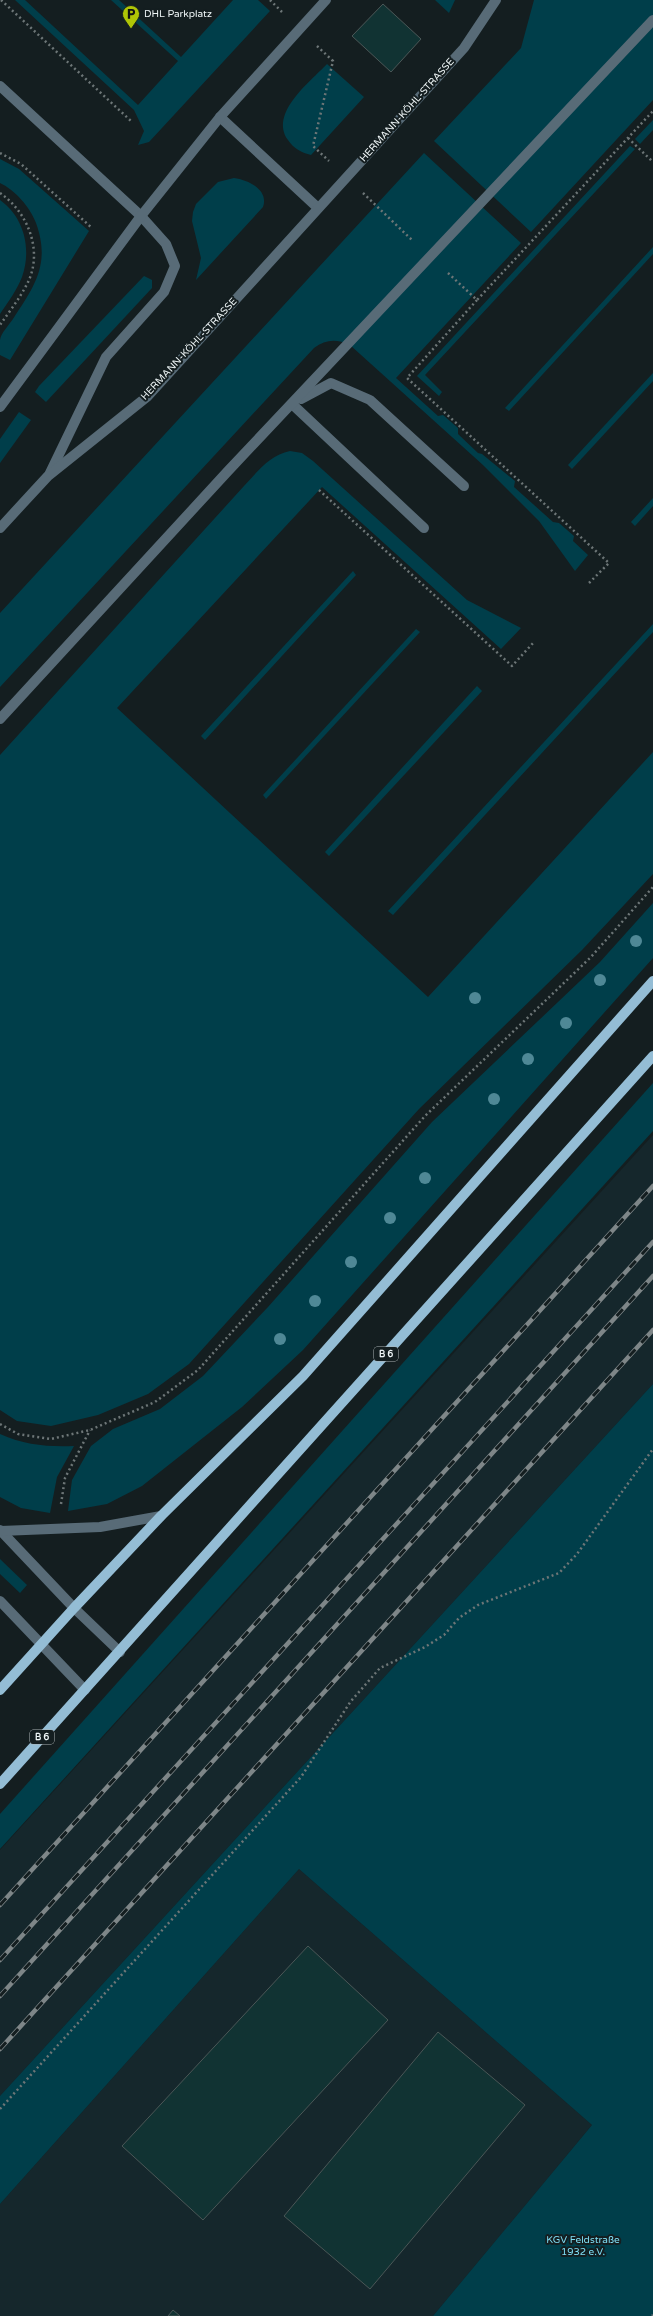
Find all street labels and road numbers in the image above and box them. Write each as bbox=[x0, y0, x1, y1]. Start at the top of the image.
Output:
street label: HERMANN-KÖHL-STRASSE bbox=[357, 56, 457, 164]
street label: HERMANN-KÖHL-STRASSE bbox=[139, 295, 239, 403]
road number: B 6 bbox=[374, 1347, 398, 1361]
road number: B 6 bbox=[30, 1730, 54, 1744]

